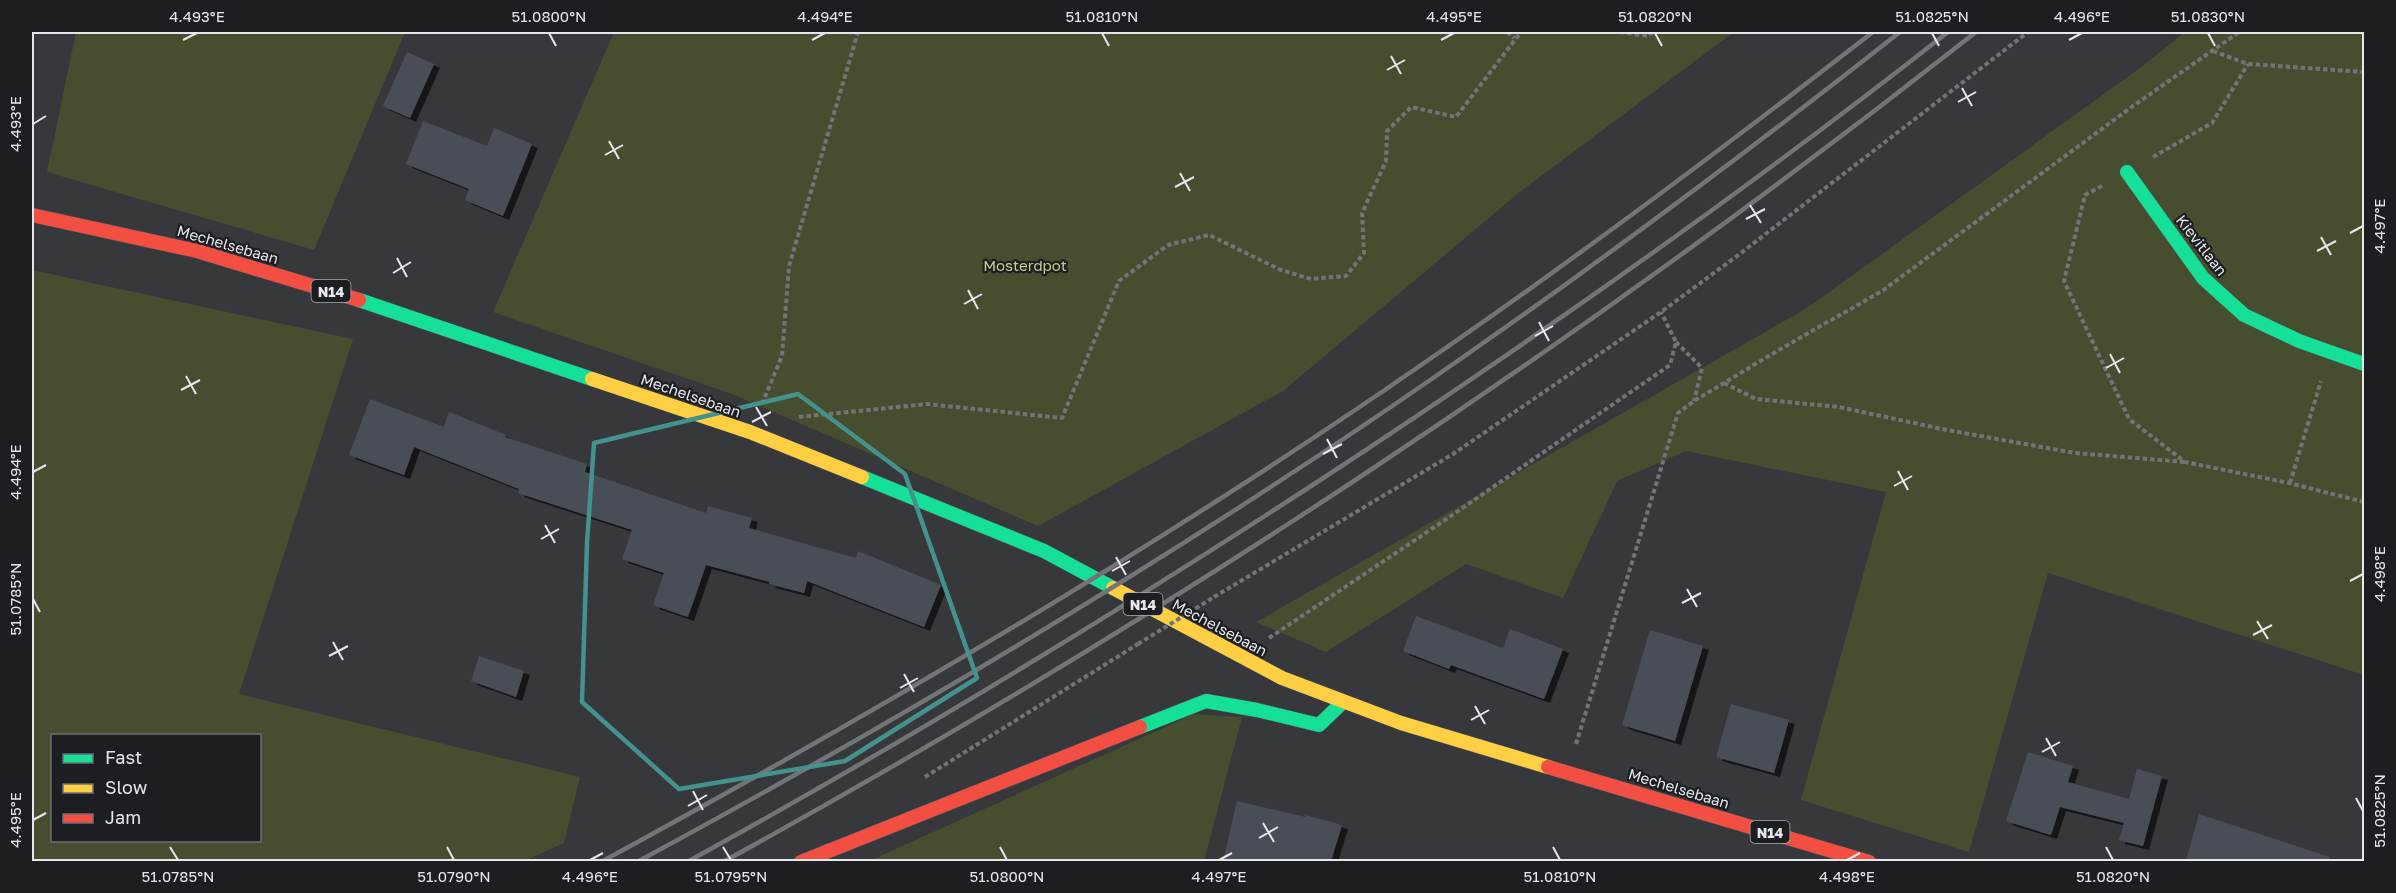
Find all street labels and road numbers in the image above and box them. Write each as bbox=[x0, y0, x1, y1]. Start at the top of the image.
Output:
street label: Kievitlaan bbox=[2173, 211, 2231, 279]
street label: Mechelsebaan bbox=[175, 221, 281, 267]
road number: N14 bbox=[312, 280, 350, 302]
street label: Mechelsebaan bbox=[639, 369, 743, 421]
road number: N14 bbox=[1124, 593, 1162, 615]
street label: Mechelsebaan bbox=[1170, 595, 1270, 659]
street label: Mechelsebaan bbox=[1626, 764, 1732, 812]
road number: N14 bbox=[1750, 821, 1790, 843]

